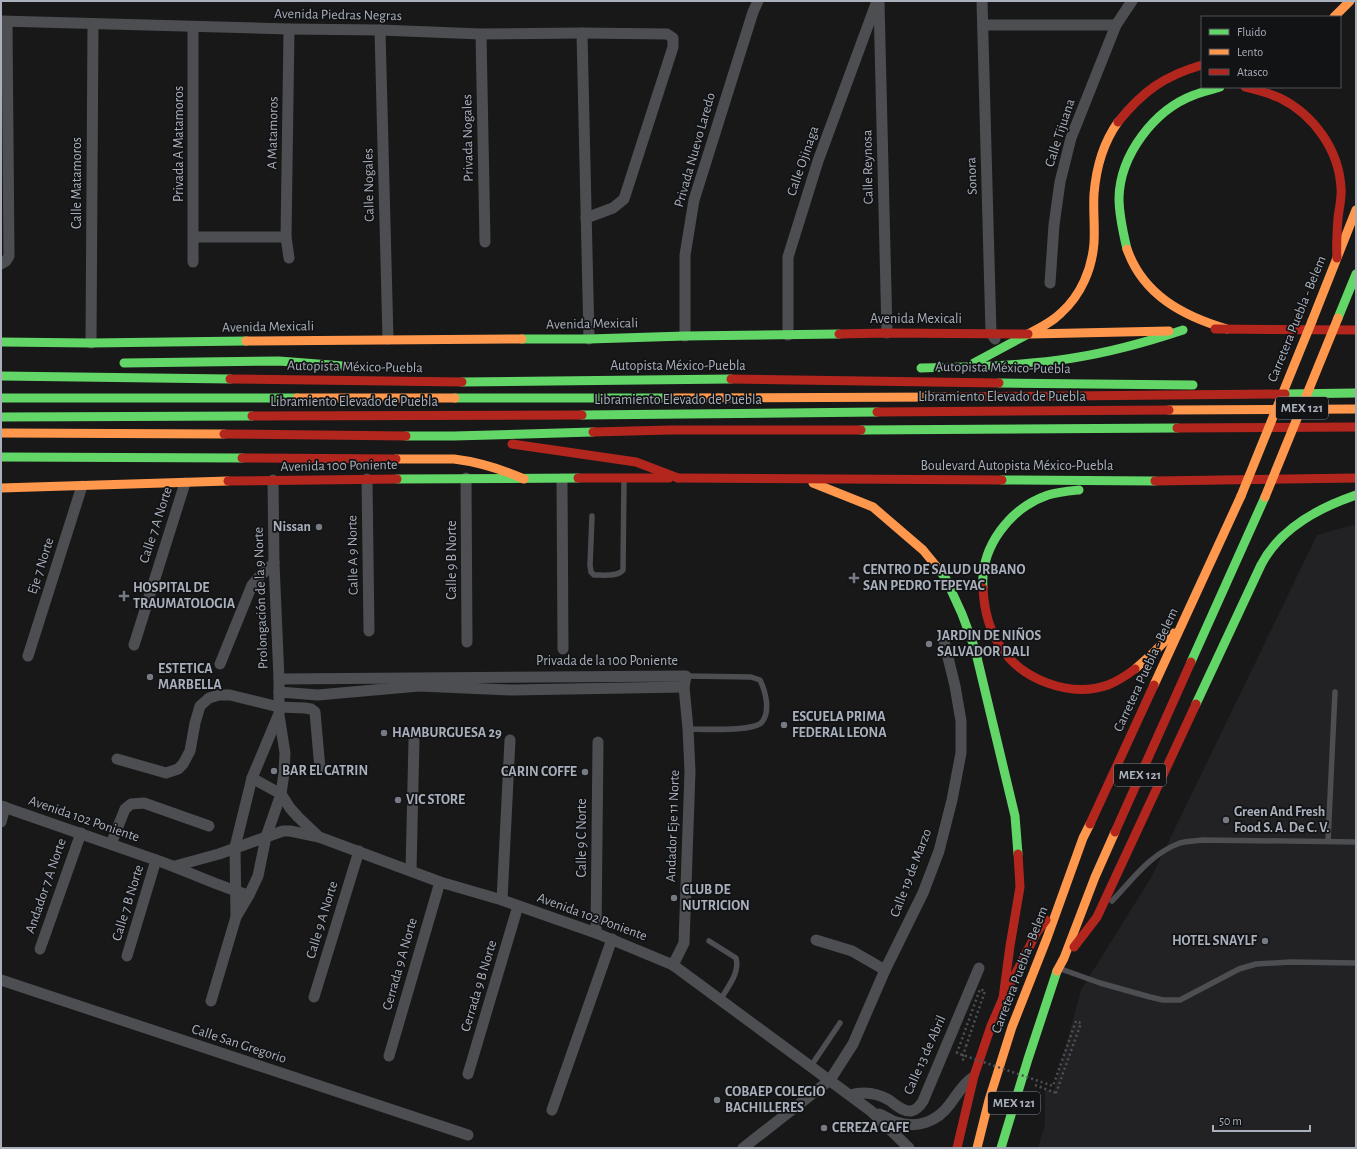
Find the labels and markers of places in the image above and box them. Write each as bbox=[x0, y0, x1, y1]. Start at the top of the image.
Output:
place label: Nissan bbox=[273, 520, 311, 534]
marker: Nissan bbox=[314, 522, 324, 532]
place label: CENTRO DE SALUD URBANO SAN PEDRO TEPEYAC bbox=[863, 563, 1025, 593]
marker: CENTRO DE SALUD URBANO SAN PEDRO TEPEYAC bbox=[848, 572, 860, 584]
place label: HOSPITAL DE TRAUMATOLOGIA bbox=[133, 581, 236, 611]
marker: HOSPITAL DE TRAUMATOLOGIA bbox=[118, 590, 130, 602]
place label: JARDIN DE NIÑOS SALVADOR DALI bbox=[937, 627, 1041, 659]
marker: JARDIN DE NIÑOS SALVADOR DALI bbox=[924, 639, 934, 649]
place label: ESTETICA MARBELLA bbox=[158, 662, 222, 692]
marker: ESTETICA MARBELLA bbox=[145, 672, 155, 682]
place label: ESCUELA PRIMA FEDERAL LEONA bbox=[792, 710, 887, 740]
marker: ESCUELA PRIMA FEDERAL LEONA bbox=[779, 720, 789, 730]
place label: HAMBURGUESA 29 bbox=[392, 726, 502, 740]
marker: HAMBURGUESA 29 bbox=[379, 728, 389, 738]
place label: BAR EL CATRIN bbox=[282, 764, 368, 778]
place label: CARIN COFFE bbox=[501, 765, 577, 779]
marker: BAR EL CATRIN bbox=[269, 766, 279, 776]
marker: CARIN COFFE bbox=[580, 767, 590, 777]
place label: VIC STORE bbox=[406, 793, 465, 807]
marker: VIC STORE bbox=[393, 795, 403, 805]
place label: Green And Fresh Food S. A. De C. V. bbox=[1234, 805, 1330, 835]
marker: Green And Fresh Food S. A. De C. V. bbox=[1221, 815, 1231, 825]
place label: CLUB DE NUTRICION bbox=[682, 883, 750, 913]
marker: CLUB DE NUTRICION bbox=[669, 893, 679, 903]
place label: HOTEL SNAYLF bbox=[1172, 934, 1258, 948]
marker: HOTEL SNAYLF bbox=[1260, 936, 1270, 946]
place label: COBAEP COLEGIO BACHILLERES bbox=[725, 1085, 825, 1115]
marker: COBAEP COLEGIO BACHILLERES bbox=[712, 1095, 722, 1105]
place label: CEREZA CAFE bbox=[832, 1121, 909, 1135]
marker: CEREZA CAFE bbox=[819, 1123, 829, 1133]

